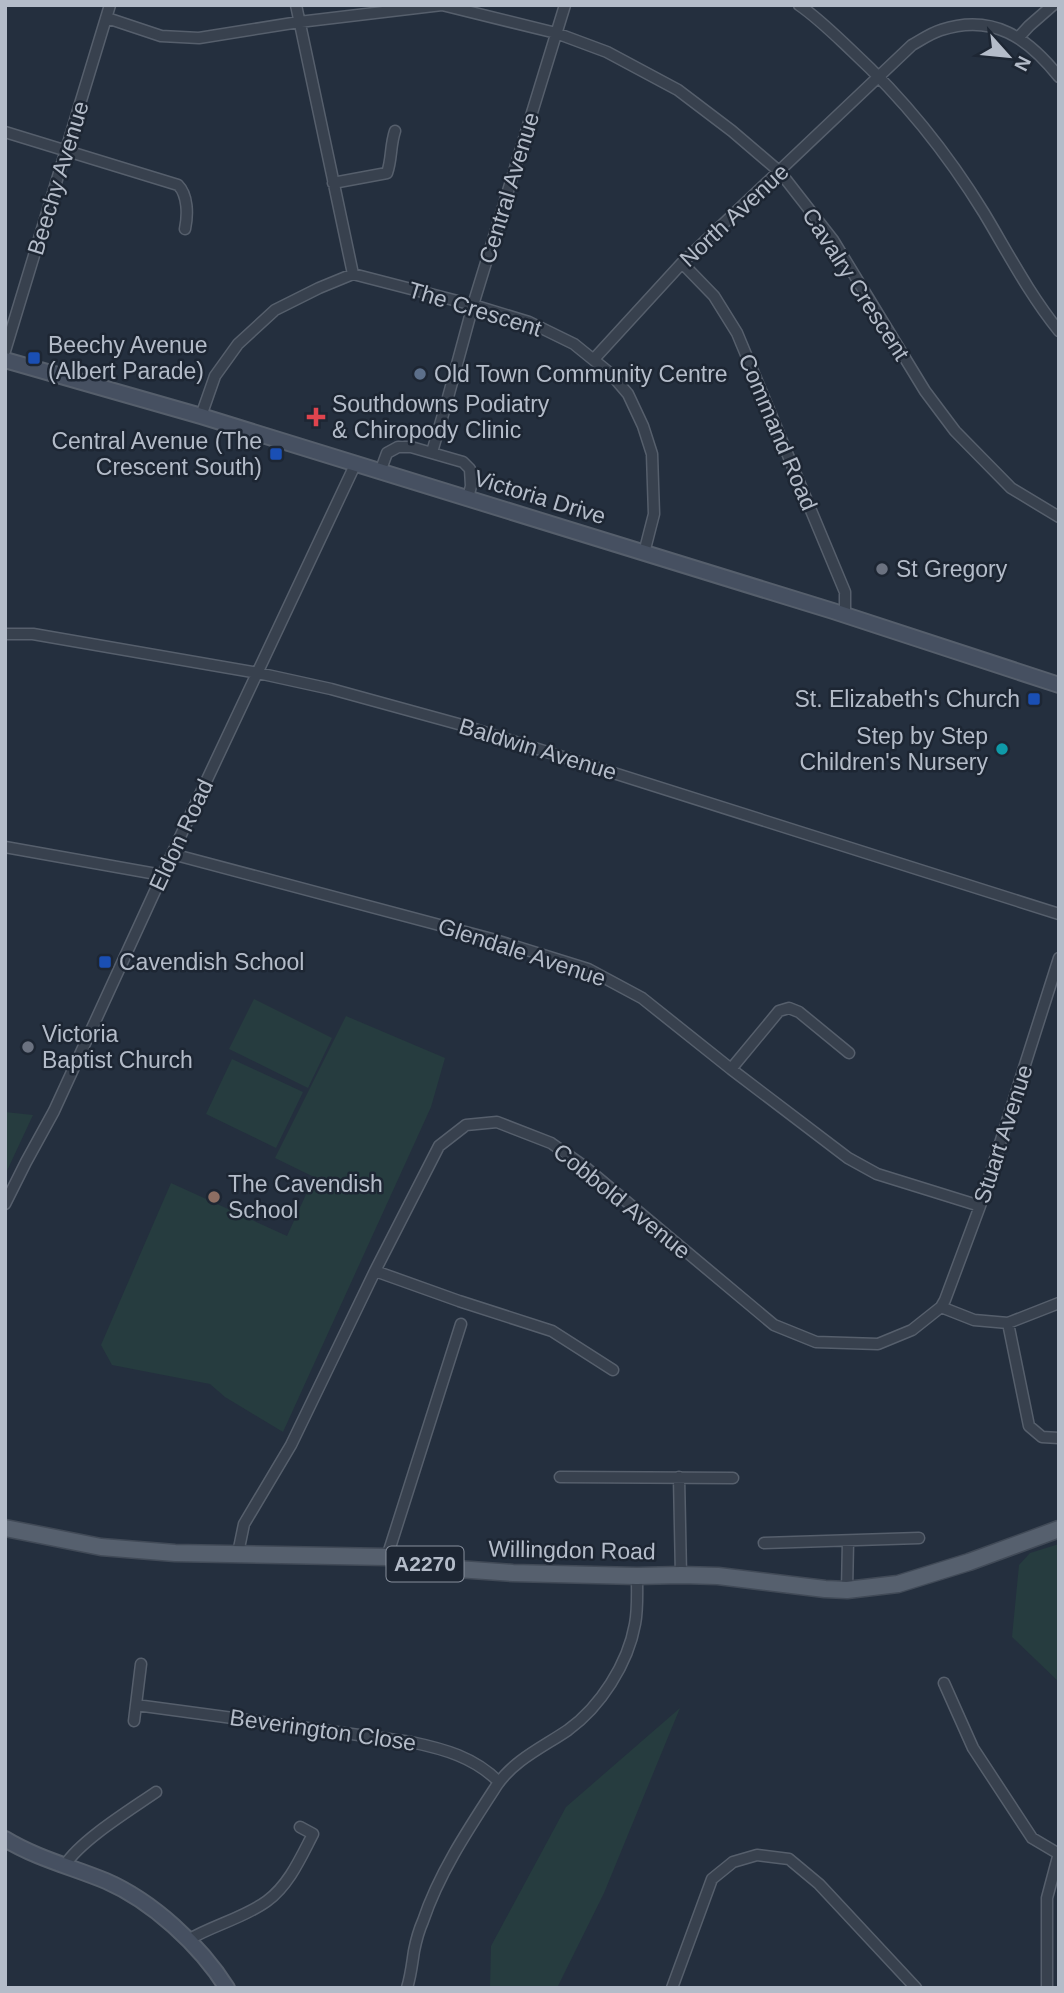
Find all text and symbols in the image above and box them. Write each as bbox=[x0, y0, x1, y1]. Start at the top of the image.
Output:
north arrow bbox=[973, 21, 1043, 91]
text: N bbox=[1010, 53, 1035, 74]
street label: Beechy Avenue bbox=[22, 98, 94, 258]
street label: Central Avenue bbox=[474, 109, 544, 267]
street label: North Avenue bbox=[674, 158, 794, 272]
street label: Cavalry Crescent bbox=[797, 203, 915, 366]
street label: The Crescent bbox=[405, 276, 545, 342]
place label: Beechy Avenue (Albert Parade) bbox=[48, 332, 207, 384]
marker: Beechy Avenue (Albert Parade) bbox=[26, 350, 42, 366]
street label: Command Road bbox=[733, 350, 823, 514]
place label: Old Town Community Centre bbox=[434, 361, 728, 387]
marker: Old Town Community Centre bbox=[412, 366, 428, 382]
place label: Southdowns Podiatry & Chiropody Clinic bbox=[332, 391, 550, 443]
marker: Southdowns Podiatry & Chiropody Clinic bbox=[306, 407, 326, 427]
place label: Central Avenue (The Crescent South) bbox=[51, 428, 262, 480]
marker: Central Avenue (The Crescent South) bbox=[268, 446, 284, 462]
street label: Victoria Drive bbox=[471, 465, 609, 529]
place label: St Gregory bbox=[896, 556, 1008, 582]
marker: St Gregory bbox=[874, 561, 890, 577]
place label: St. Elizabeth's Church bbox=[794, 686, 1020, 712]
marker: St. Elizabeth's Church bbox=[1026, 691, 1042, 707]
street label: Baldwin Avenue bbox=[456, 713, 620, 785]
place label: Step by Step Children's Nursery bbox=[800, 723, 988, 775]
marker: Step by Step Children's Nursery bbox=[994, 741, 1010, 757]
street label: Eldon Road bbox=[144, 775, 218, 895]
street label: Glendale Avenue bbox=[435, 913, 609, 991]
place label: Cavendish School bbox=[119, 949, 304, 975]
marker: Cavendish School bbox=[97, 954, 113, 970]
place label: Victoria Baptist Church bbox=[42, 1021, 193, 1073]
marker: Victoria Baptist Church bbox=[20, 1039, 36, 1055]
street label: Stuart Avenue bbox=[968, 1061, 1038, 1207]
street label: Cobbold Avenue bbox=[548, 1138, 696, 1264]
place label: The Cavendish School bbox=[228, 1171, 383, 1223]
marker: The Cavendish School bbox=[206, 1189, 222, 1205]
street label: Willingdon Road bbox=[488, 1536, 656, 1564]
road number: A2270 bbox=[386, 1546, 464, 1582]
street label: Beverington Close bbox=[228, 1704, 418, 1756]

